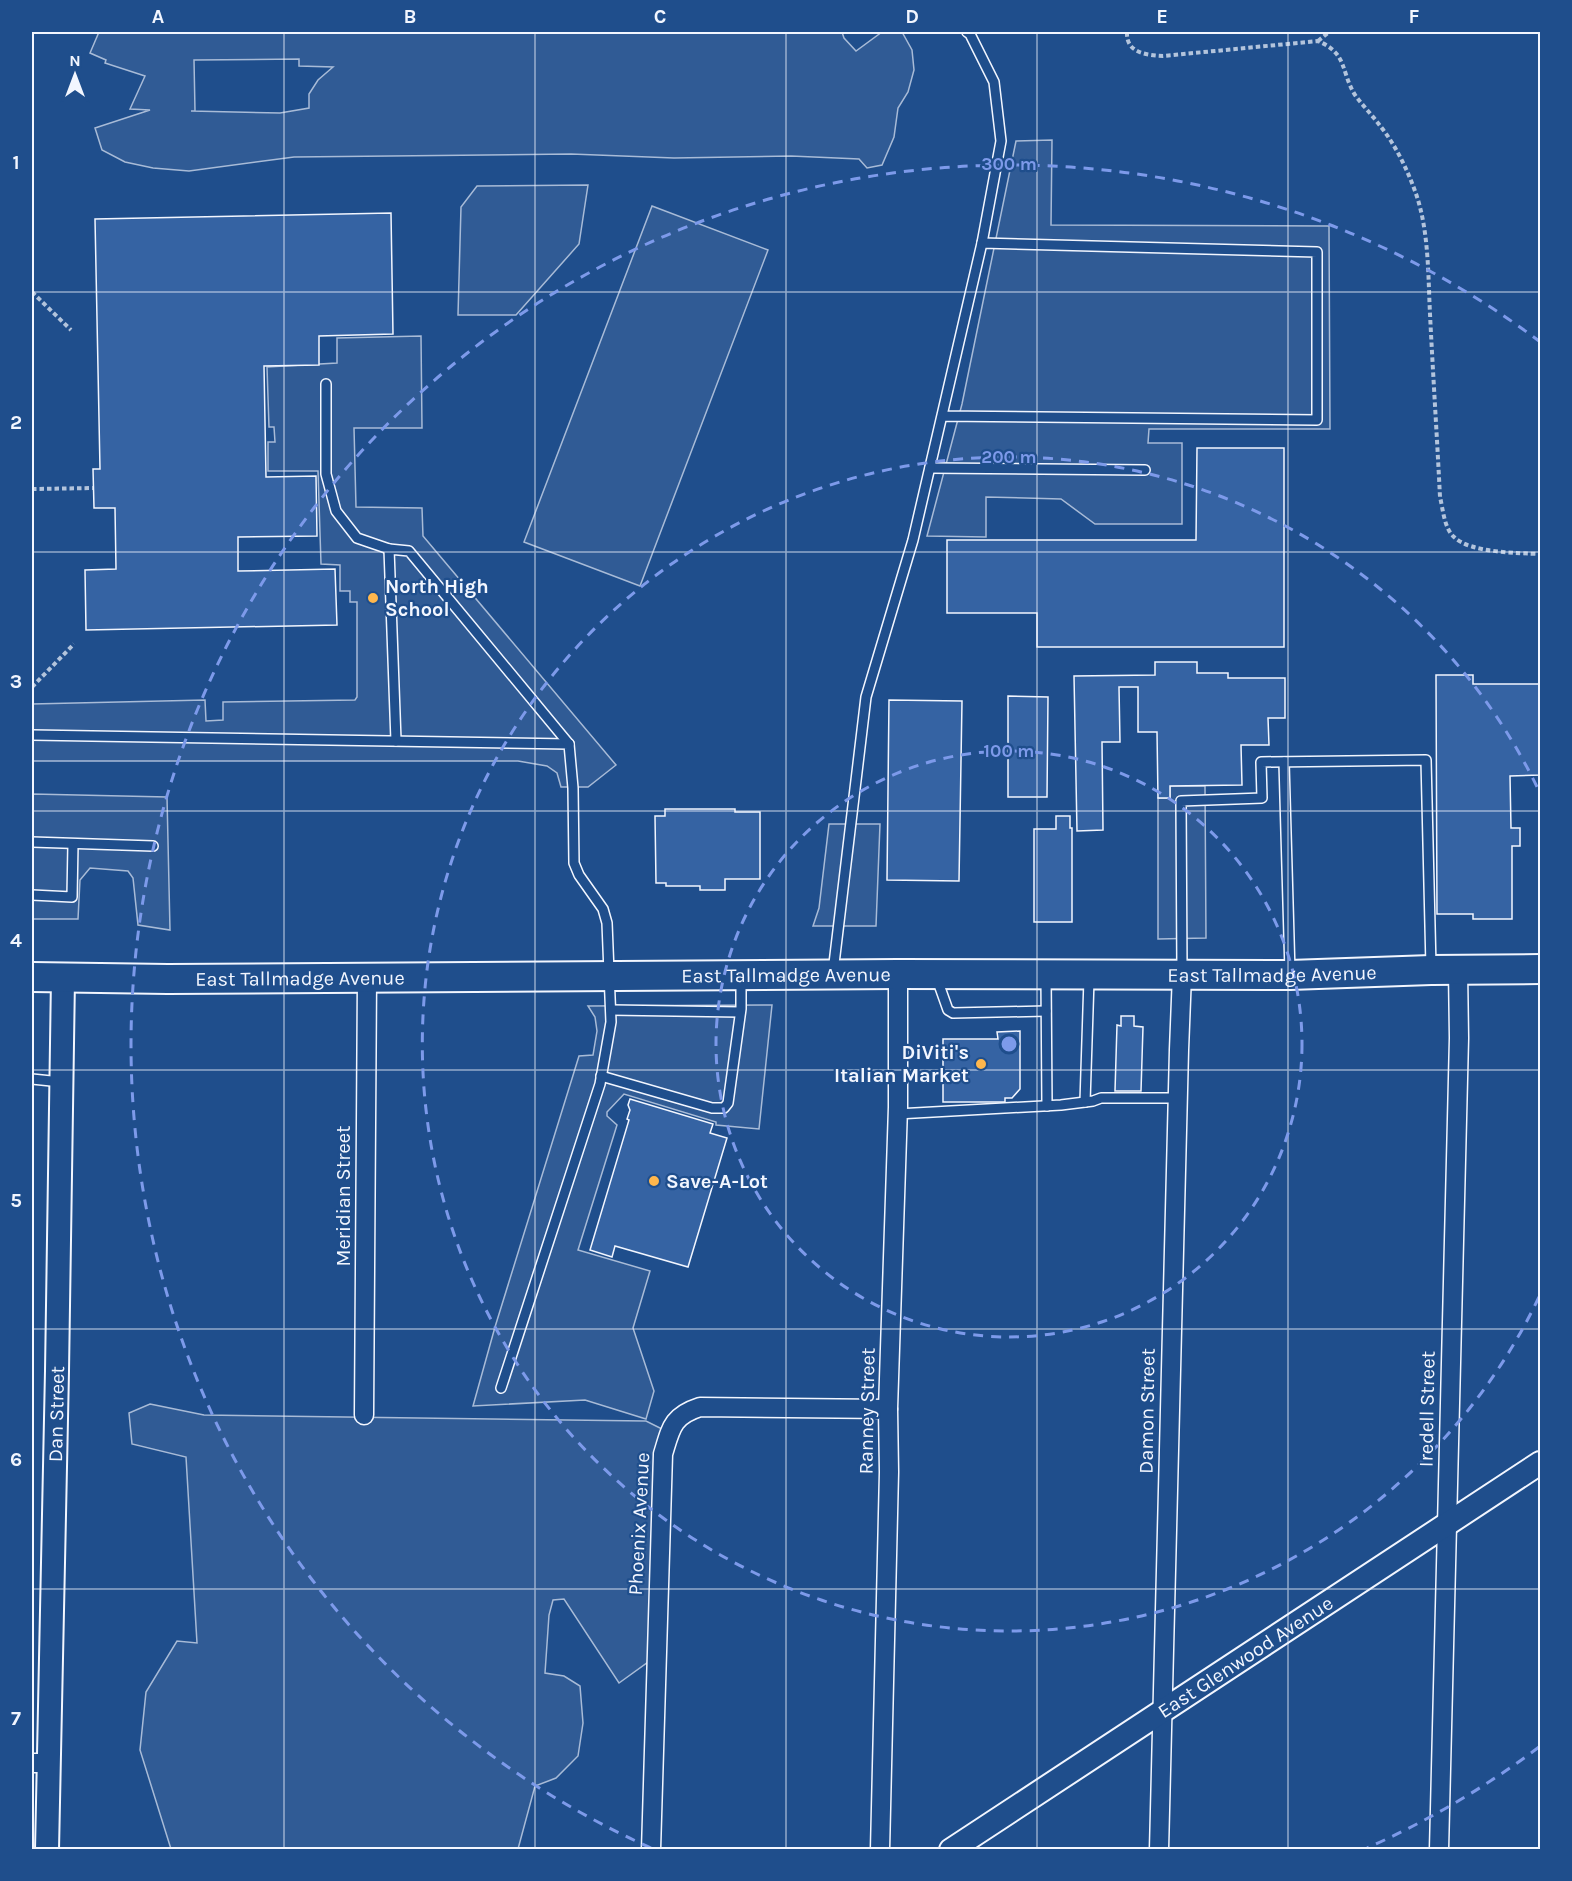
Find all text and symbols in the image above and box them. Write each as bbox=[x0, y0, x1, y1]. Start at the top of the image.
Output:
text: A bbox=[152, 5, 165, 28]
text: B bbox=[404, 5, 416, 28]
text: C bbox=[654, 5, 666, 28]
text: D bbox=[905, 5, 919, 28]
text: E bbox=[1156, 5, 1168, 28]
text: F bbox=[1409, 5, 1420, 28]
north arrow bbox=[45, 45, 105, 105]
text: N bbox=[69, 51, 81, 70]
text: 1 bbox=[12, 151, 20, 174]
text: 300 m bbox=[981, 153, 1037, 175]
text: 2 bbox=[10, 411, 22, 434]
text: 200 m bbox=[981, 446, 1037, 468]
place label: North High School bbox=[385, 575, 489, 621]
marker: North High School bbox=[366, 591, 380, 605]
text: 3 bbox=[10, 670, 22, 693]
text: 100 m bbox=[984, 740, 1034, 762]
text: 4 bbox=[10, 929, 22, 952]
street label: East Tallmadge Avenue bbox=[1167, 960, 1377, 987]
street label: East Tallmadge Avenue bbox=[681, 963, 891, 987]
street label: East Tallmadge Avenue bbox=[195, 966, 405, 990]
centre of rings bbox=[999, 1034, 1019, 1054]
place label: DiViti's Italian Market bbox=[834, 1041, 969, 1087]
marker: DiViti's Italian Market bbox=[974, 1057, 988, 1071]
street label: Meridian Street bbox=[332, 1125, 355, 1266]
place label: Save-A-Lot bbox=[666, 1170, 768, 1193]
marker: Save-A-Lot bbox=[647, 1174, 661, 1188]
text: 5 bbox=[10, 1189, 22, 1212]
street label: Ranney Street bbox=[854, 1347, 880, 1475]
street label: Damon Street bbox=[1134, 1348, 1160, 1474]
street label: Iredell Street bbox=[1414, 1350, 1440, 1467]
street label: Dan Street bbox=[44, 1365, 69, 1462]
text: 6 bbox=[10, 1448, 22, 1471]
street label: Phoenix Avenue bbox=[624, 1452, 654, 1596]
street label: East Glenwood Avenue bbox=[1153, 1591, 1337, 1723]
text: 7 bbox=[11, 1707, 21, 1730]

